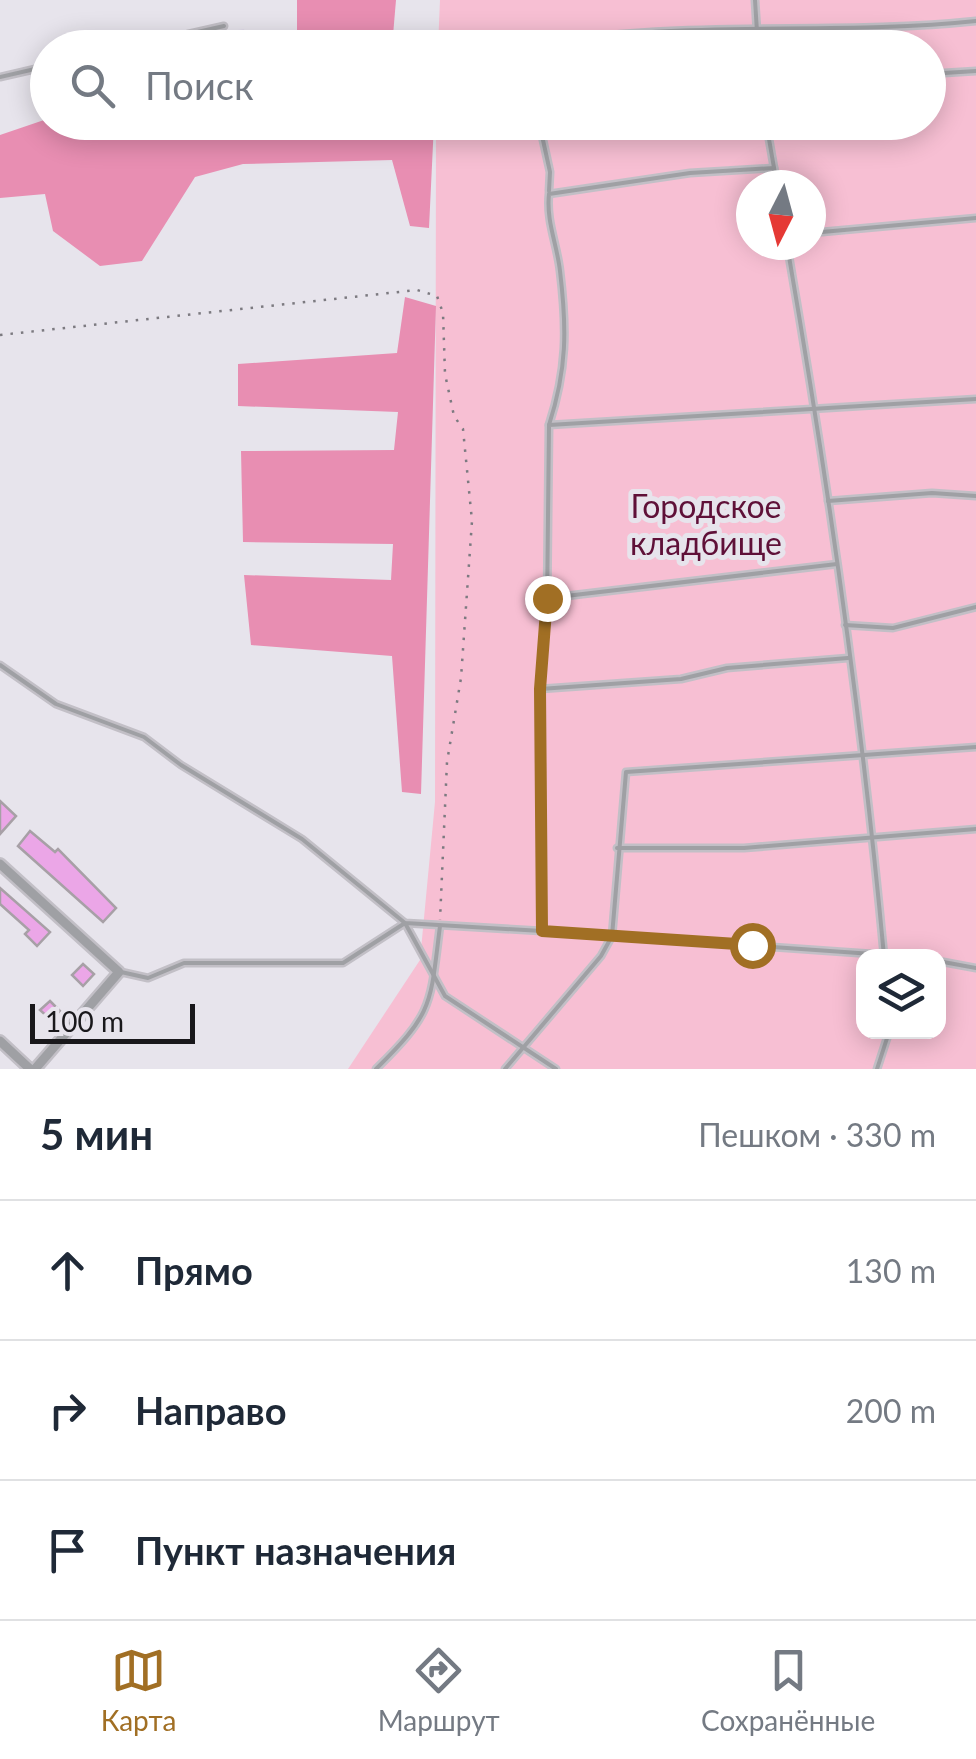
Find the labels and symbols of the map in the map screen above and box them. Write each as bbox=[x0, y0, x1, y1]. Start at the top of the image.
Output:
north arrow bbox=[736, 170, 826, 260]
park label: Городское кладбище bbox=[630, 486, 782, 562]
route end bbox=[525, 576, 571, 622]
route start bbox=[730, 923, 776, 969]
scale bar bbox=[30, 999, 195, 1044]

